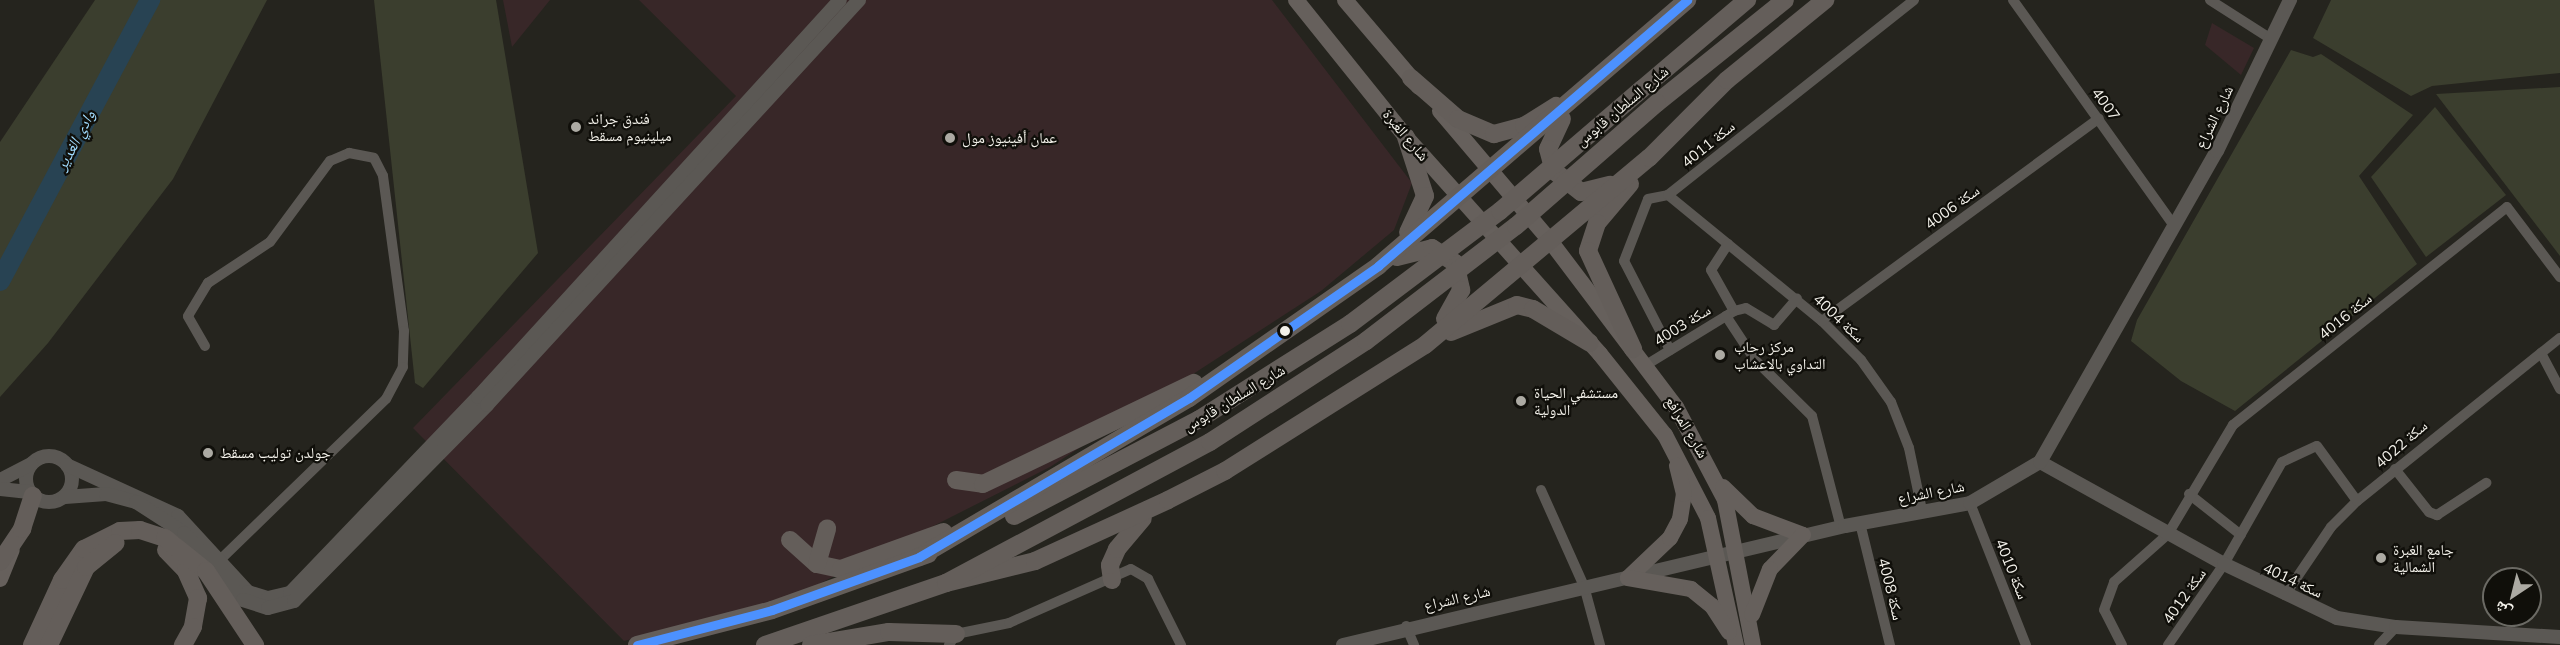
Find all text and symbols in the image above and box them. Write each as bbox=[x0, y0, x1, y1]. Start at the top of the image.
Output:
street label: شارع السلطان قابوس bbox=[1572, 62, 1672, 150]
street label: شارع الشراع bbox=[2191, 83, 2237, 151]
street label: 4007 bbox=[2088, 84, 2124, 124]
street label: شارع الغبرة bbox=[1379, 105, 1433, 165]
water label: وادي الغدير bbox=[51, 107, 99, 173]
place label: فندق جراند ميلينيوم مسقط bbox=[588, 109, 672, 144]
street label: سكة 4011 bbox=[1678, 117, 1738, 171]
marker: فندق جراند ميلينيوم مسقط bbox=[569, 120, 583, 134]
place label: عمان أفينيوز مول bbox=[962, 129, 1057, 147]
marker: عمان أفينيوز مول bbox=[943, 131, 957, 145]
street label: سكة 4006 bbox=[1921, 181, 1983, 233]
street label: سكة 4016 bbox=[2315, 289, 2375, 343]
street label: سكة 4004 bbox=[1810, 290, 1868, 346]
street label: سكة 4003 bbox=[1650, 301, 1714, 349]
unlabelled marker bbox=[1279, 325, 1291, 337]
place label: مركز رحاب التداوي بالاعشاب bbox=[1734, 337, 1826, 372]
marker: مركز رحاب التداوي بالاعشاب bbox=[1711, 346, 1729, 364]
street label: شارع السلطان قابوس bbox=[1180, 361, 1288, 435]
place label: مستشفي الحياة الدولية bbox=[1534, 383, 1618, 418]
marker: مستشفي الحياة الدولية bbox=[1512, 392, 1530, 410]
street label: شارع المرافع bbox=[1662, 393, 1712, 461]
street label: سكة 4022 bbox=[2371, 416, 2431, 472]
place label: جولدن توليب مسقط bbox=[220, 444, 331, 462]
marker: جولدن توليب مسقط bbox=[201, 446, 215, 460]
street label: شارع الشراع bbox=[1896, 477, 1966, 507]
street label: سكة 4010 bbox=[1992, 536, 2032, 602]
place label: جامع الغبرة الشمالية bbox=[2393, 540, 2454, 575]
marker: جامع الغبرة الشمالية bbox=[2374, 551, 2388, 565]
street label: سكة 4008 bbox=[1875, 556, 1907, 622]
street label: سكة 4014 bbox=[2260, 558, 2326, 602]
street label: سكة 4012 bbox=[2158, 565, 2210, 627]
north arrow bbox=[2482, 567, 2542, 627]
street label: شارع الشراع bbox=[1422, 582, 1492, 614]
text: ش bbox=[2490, 597, 2516, 623]

